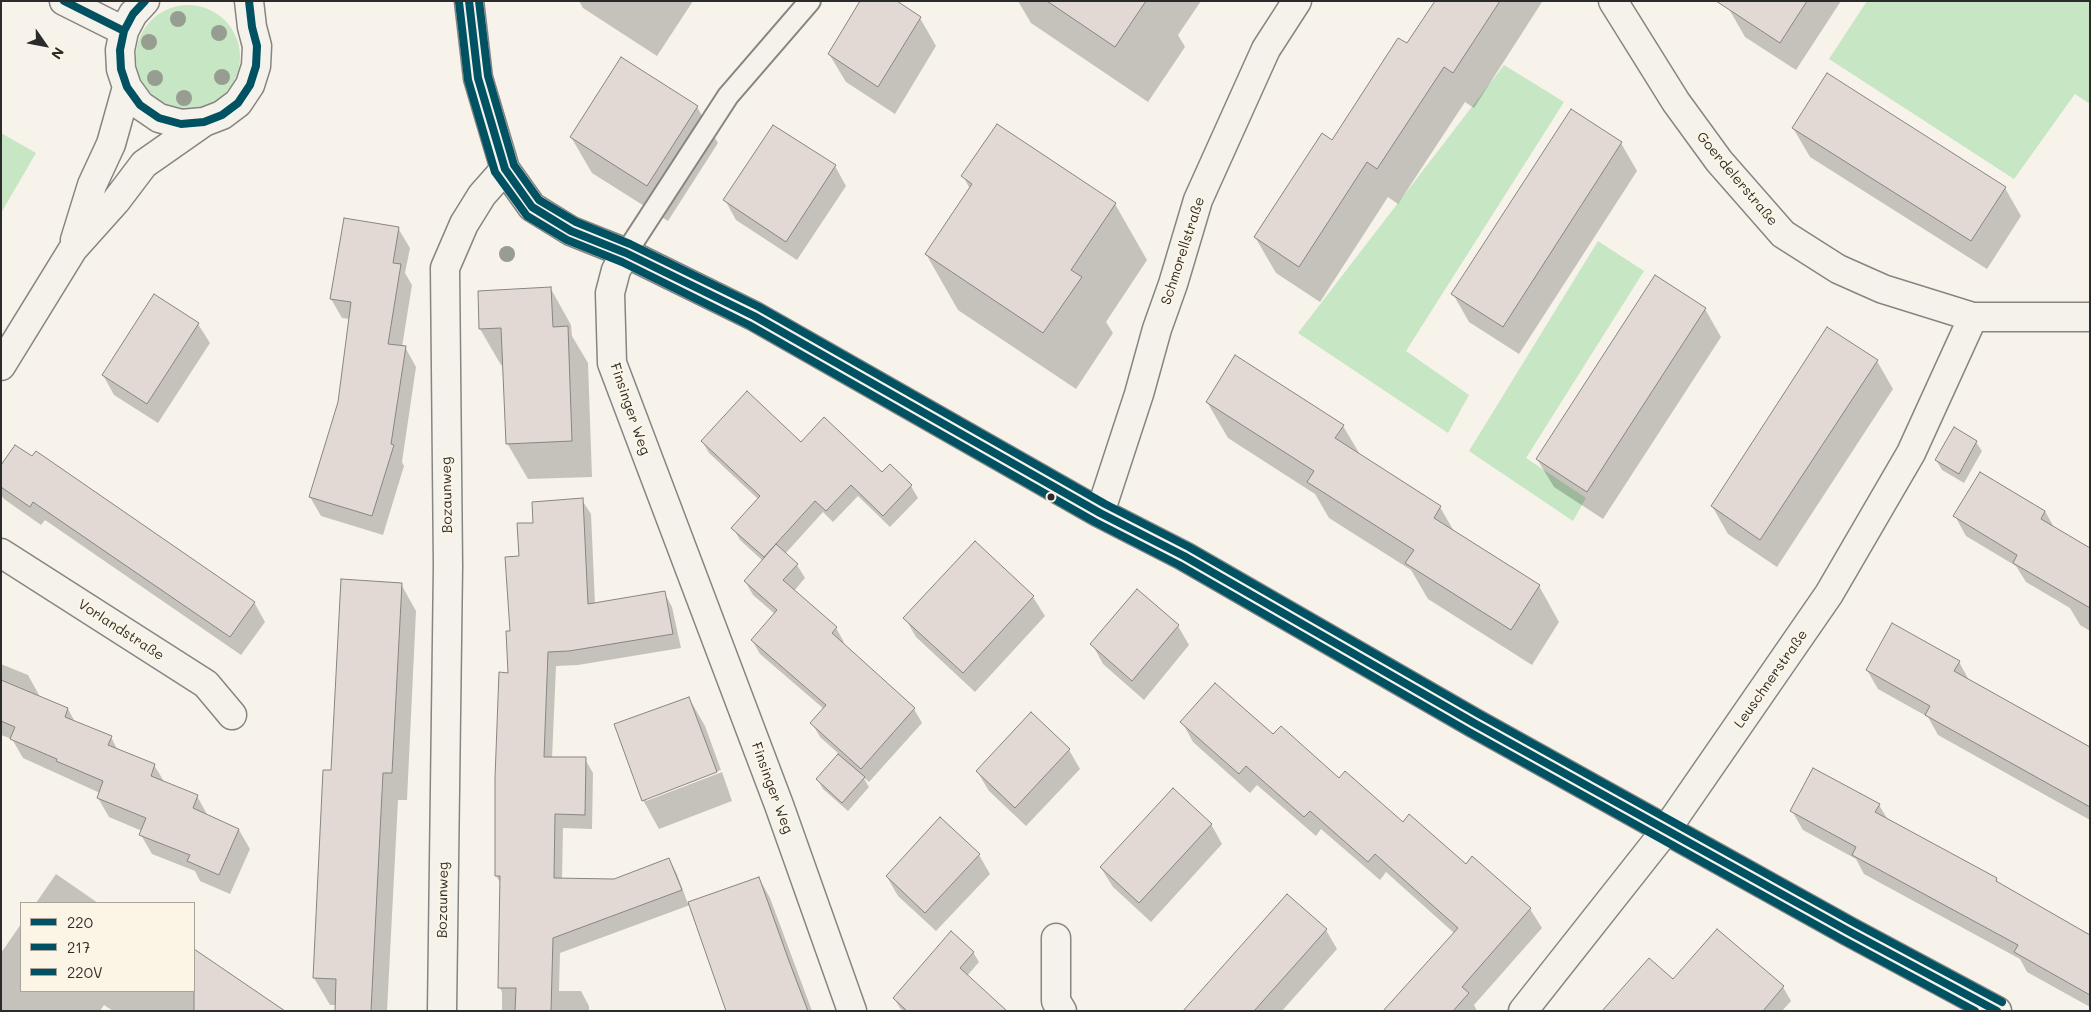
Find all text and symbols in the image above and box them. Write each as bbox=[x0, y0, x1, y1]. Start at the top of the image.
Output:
north arrow bbox=[20, 20, 70, 70]
text: N bbox=[47, 44, 69, 63]
street label: Goerdelerstraße bbox=[1693, 129, 1781, 229]
street label: Schmorellstraße bbox=[1158, 195, 1208, 307]
street label: Finsinger Weg bbox=[606, 361, 654, 457]
street label: Bozaunweg bbox=[438, 457, 456, 533]
unlabelled marker bbox=[1046, 492, 1056, 502]
street label: Vorlandstraße bbox=[75, 596, 167, 664]
street label: Leuschnerstraße bbox=[1731, 627, 1811, 731]
street label: Finsinger Weg bbox=[748, 740, 796, 836]
street label: Bozaunweg bbox=[434, 862, 452, 938]
legend bbox=[20, 902, 195, 992]
text: 220 bbox=[67, 912, 93, 932]
text: 217 bbox=[67, 937, 90, 957]
text: 220V bbox=[67, 962, 103, 982]

